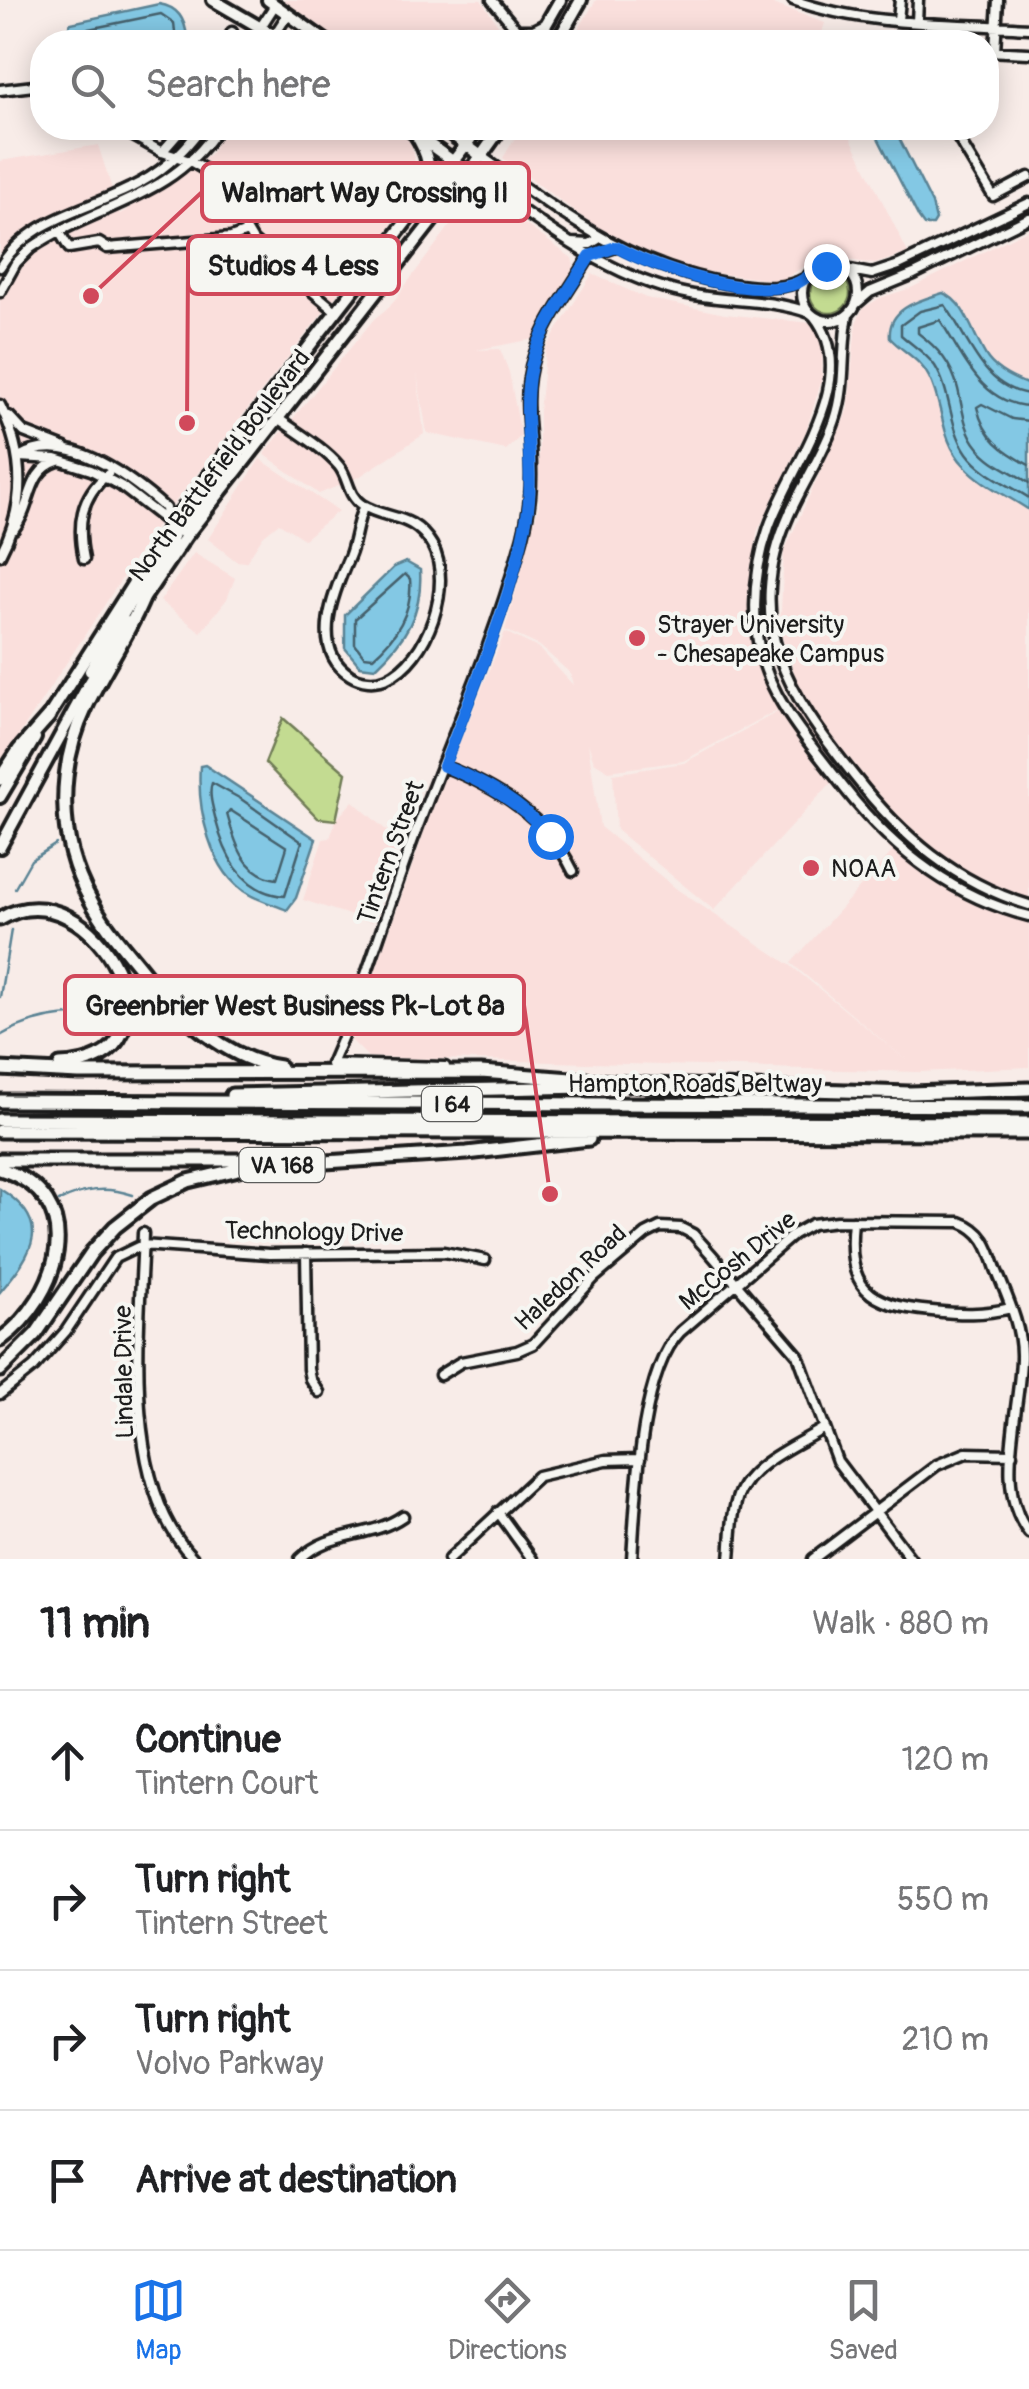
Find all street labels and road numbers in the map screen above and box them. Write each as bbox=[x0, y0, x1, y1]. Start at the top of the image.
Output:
street label: North Battlefield Boulevard bbox=[123, 344, 318, 588]
street label: Tintern Street bbox=[351, 776, 432, 929]
street label: Hampton Roads Beltway bbox=[568, 1069, 822, 1100]
road number: I 64 bbox=[422, 1087, 482, 1121]
road number: VA 168 bbox=[240, 1148, 324, 1182]
street label: McCosh Drive bbox=[673, 1204, 803, 1318]
street label: Technology Drive bbox=[224, 1215, 404, 1250]
street label: Haledon Road bbox=[509, 1218, 634, 1338]
street label: Lindale Drive bbox=[108, 1304, 141, 1439]

